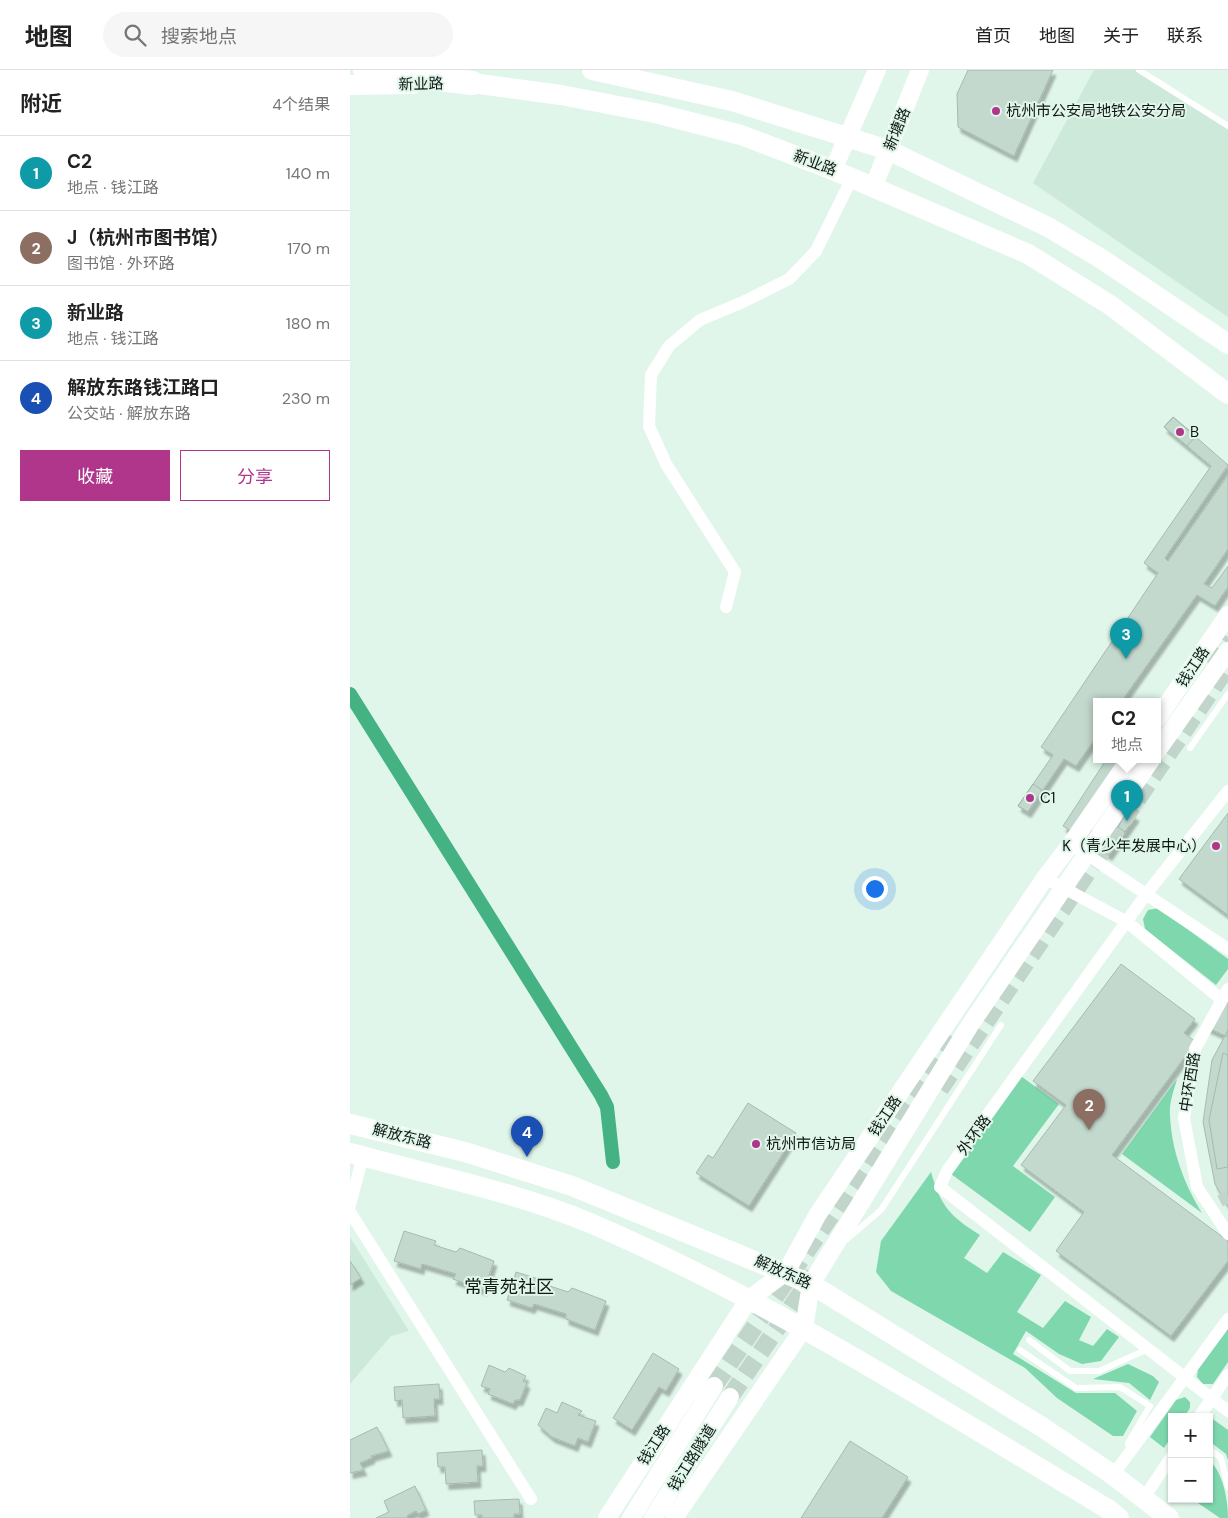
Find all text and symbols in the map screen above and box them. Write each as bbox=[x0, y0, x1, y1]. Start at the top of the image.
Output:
search box bbox=[103, 12, 453, 57]
text: 地图 bbox=[25, 21, 73, 52]
icon: search bbox=[121, 21, 149, 49]
text: 搜索地点 bbox=[161, 24, 237, 49]
text: 首页 bbox=[975, 24, 1011, 48]
text: 地图 bbox=[1039, 24, 1075, 48]
text: 关于 bbox=[1103, 24, 1139, 48]
text: 联系 bbox=[1167, 24, 1203, 48]
street label: 新业路 bbox=[398, 74, 444, 94]
text: 附近 bbox=[20, 90, 62, 118]
text: 4个结果 bbox=[272, 94, 330, 115]
place label: 杭州市公安局地铁公安分局 bbox=[1006, 101, 1186, 121]
street label: 新塘路 bbox=[879, 104, 915, 154]
marker: 杭州市公安局地铁公安分局 bbox=[990, 105, 1002, 117]
street label: 新业路 bbox=[790, 146, 840, 180]
text: C2 bbox=[67, 149, 92, 174]
text: 1 bbox=[33, 163, 39, 184]
text: 140 m bbox=[286, 163, 330, 184]
text: 地点 · 钱江路 bbox=[67, 177, 159, 198]
text: J（杭州市图书馆） bbox=[67, 225, 229, 250]
text: 2 bbox=[31, 238, 41, 259]
text: 170 m bbox=[287, 238, 330, 259]
text: 图书馆 · 外环路 bbox=[67, 253, 175, 274]
text: 新业路 bbox=[67, 300, 124, 325]
text: 3 bbox=[31, 313, 41, 334]
text: 180 m bbox=[286, 313, 330, 334]
text: 地点 · 钱江路 bbox=[67, 328, 159, 349]
text: 解放东路钱江路口 bbox=[67, 375, 219, 400]
text: 4 bbox=[31, 388, 41, 409]
text: 230 m bbox=[282, 388, 330, 409]
text: 公交站 · 解放东路 bbox=[67, 403, 191, 424]
place label: B bbox=[1190, 422, 1199, 442]
marker: B bbox=[1174, 426, 1186, 438]
button: 收藏 bbox=[20, 450, 170, 501]
button: 分享 bbox=[180, 450, 330, 501]
pin: 3 bbox=[1110, 618, 1142, 659]
street label: 钱江路 bbox=[1172, 643, 1214, 691]
popup bbox=[1093, 698, 1161, 763]
text: C2 bbox=[1111, 706, 1136, 731]
text: 地点 bbox=[1111, 734, 1143, 755]
pin: 1 bbox=[1111, 780, 1143, 821]
place label: C1 bbox=[1040, 788, 1055, 808]
marker: C1 bbox=[1024, 792, 1036, 804]
place label: K（青少年发展中心） bbox=[1062, 836, 1206, 856]
marker: K（青少年发展中心） bbox=[1210, 840, 1222, 852]
your location bbox=[862, 876, 888, 902]
street label: 中环西路 bbox=[1175, 1051, 1205, 1113]
pin: 2 bbox=[1073, 1089, 1105, 1130]
street label: 钱江路 bbox=[864, 1092, 906, 1140]
street label: 外环路 bbox=[953, 1111, 995, 1159]
pin: 4 bbox=[511, 1116, 543, 1157]
street label: 解放东路 bbox=[370, 1119, 434, 1153]
place label: 杭州市信访局 bbox=[766, 1134, 856, 1154]
marker: 杭州市信访局 bbox=[750, 1138, 762, 1150]
street label: 解放东路 bbox=[752, 1251, 814, 1293]
district label: 常青苑社区 bbox=[464, 1275, 554, 1299]
map controls bbox=[1168, 1413, 1213, 1503]
button: + bbox=[1168, 1413, 1213, 1458]
street label: 钱江路 bbox=[633, 1421, 675, 1469]
street label: 钱江路隧道 bbox=[664, 1421, 720, 1495]
button: − bbox=[1168, 1458, 1213, 1503]

